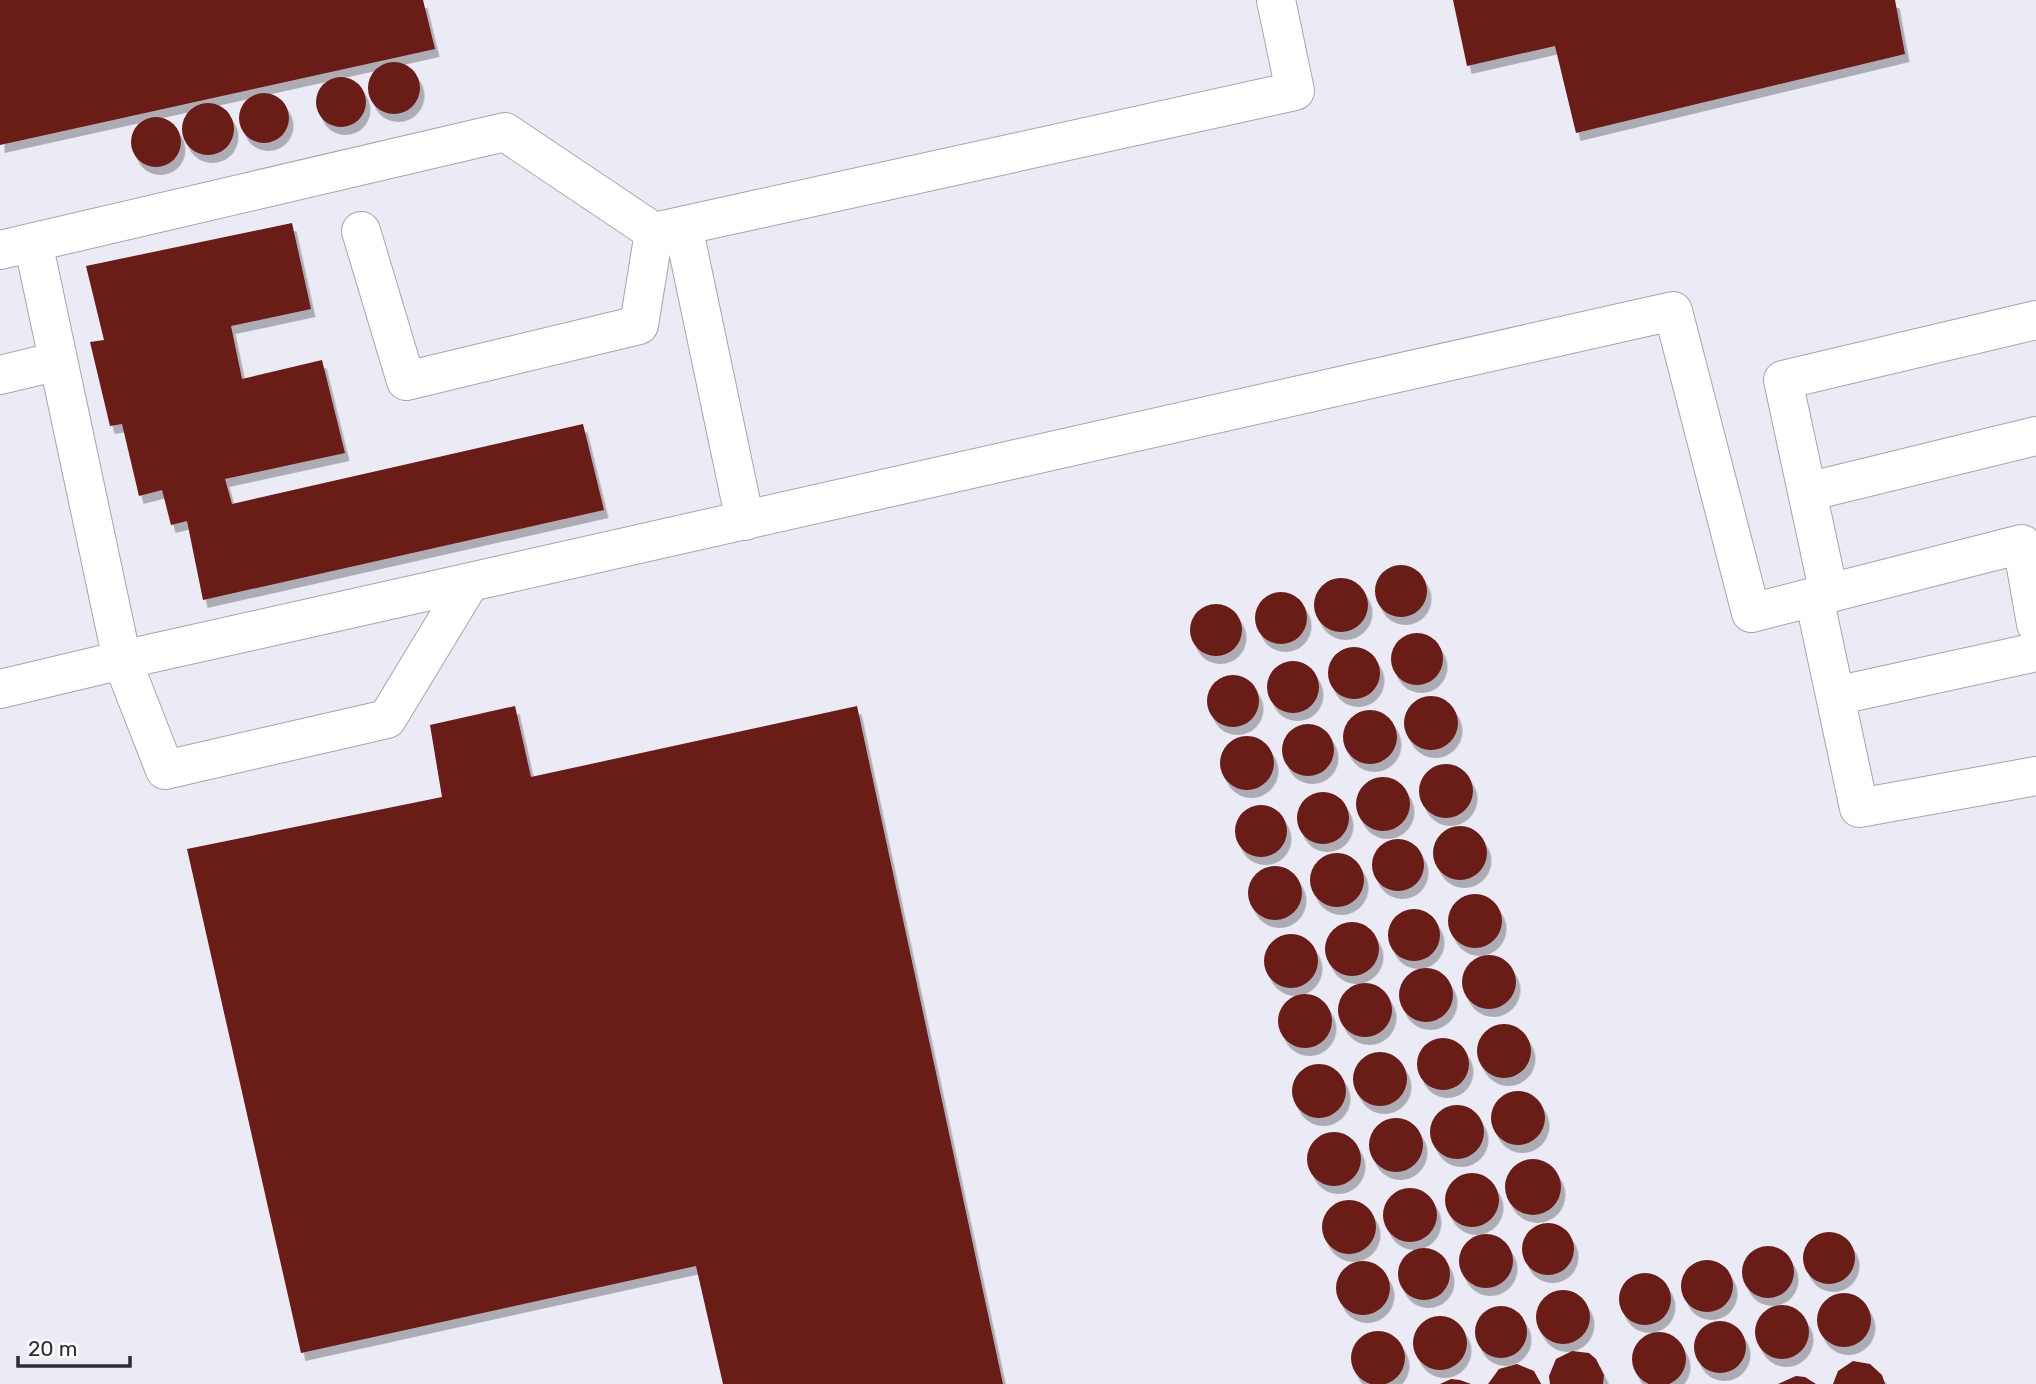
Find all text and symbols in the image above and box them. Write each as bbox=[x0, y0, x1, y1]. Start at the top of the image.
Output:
scale bar bbox=[18, 1324, 130, 1368]
text: 20 m bbox=[28, 1336, 77, 1361]

